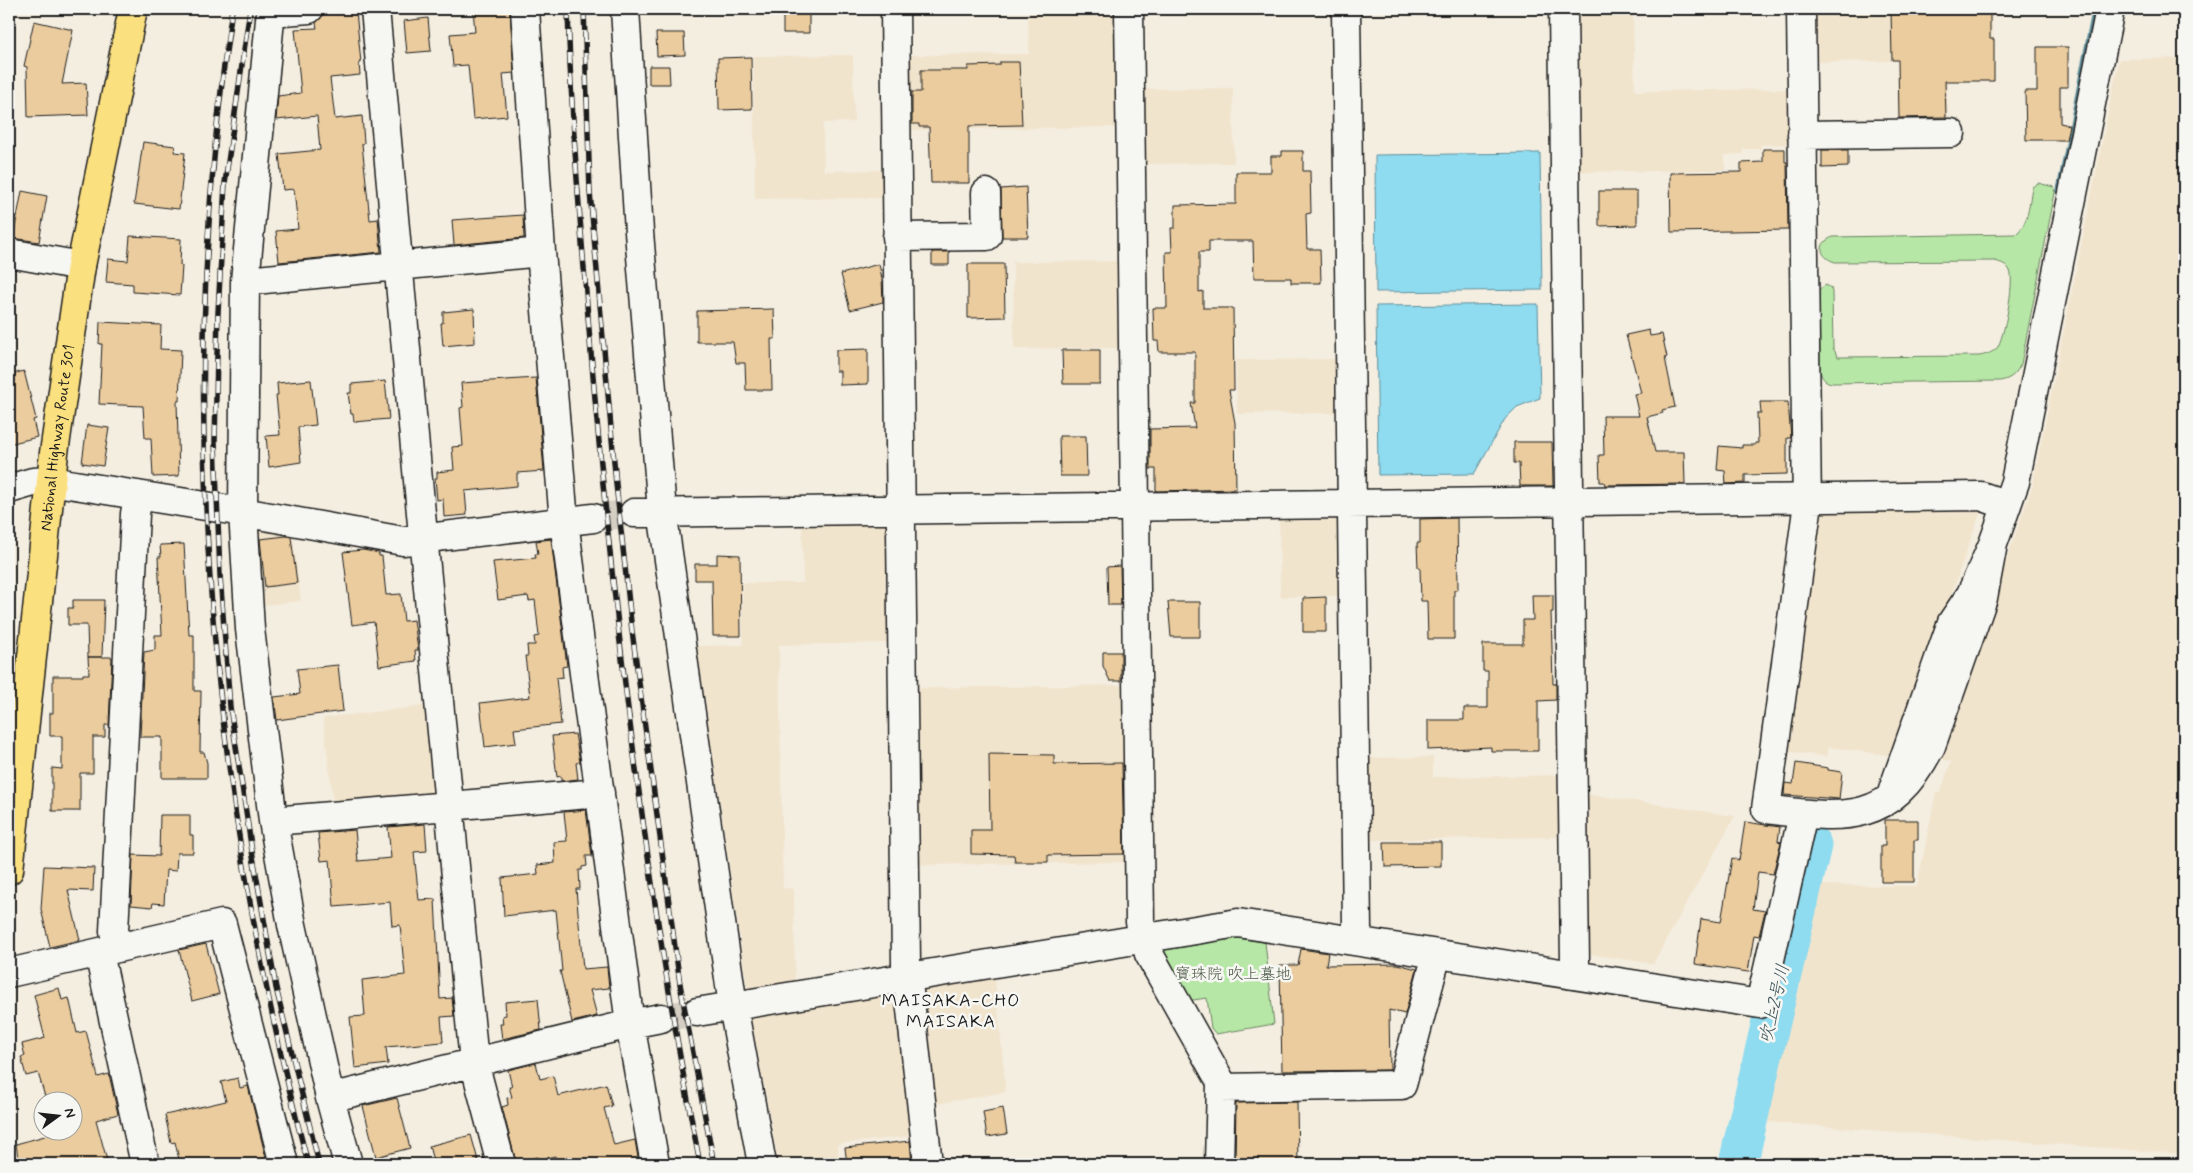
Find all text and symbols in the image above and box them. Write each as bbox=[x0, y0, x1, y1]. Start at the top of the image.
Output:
street label: National Highway Route 301 bbox=[35, 343, 80, 532]
water label: 吹上2号川 bbox=[1754, 962, 1796, 1046]
park label: 寶珠院 吹上墓地 bbox=[1175, 964, 1291, 985]
district label: MAISAKA-CHO MAISAKA bbox=[881, 989, 1021, 1034]
north arrow bbox=[32, 1090, 82, 1140]
text: N bbox=[60, 1106, 79, 1120]

